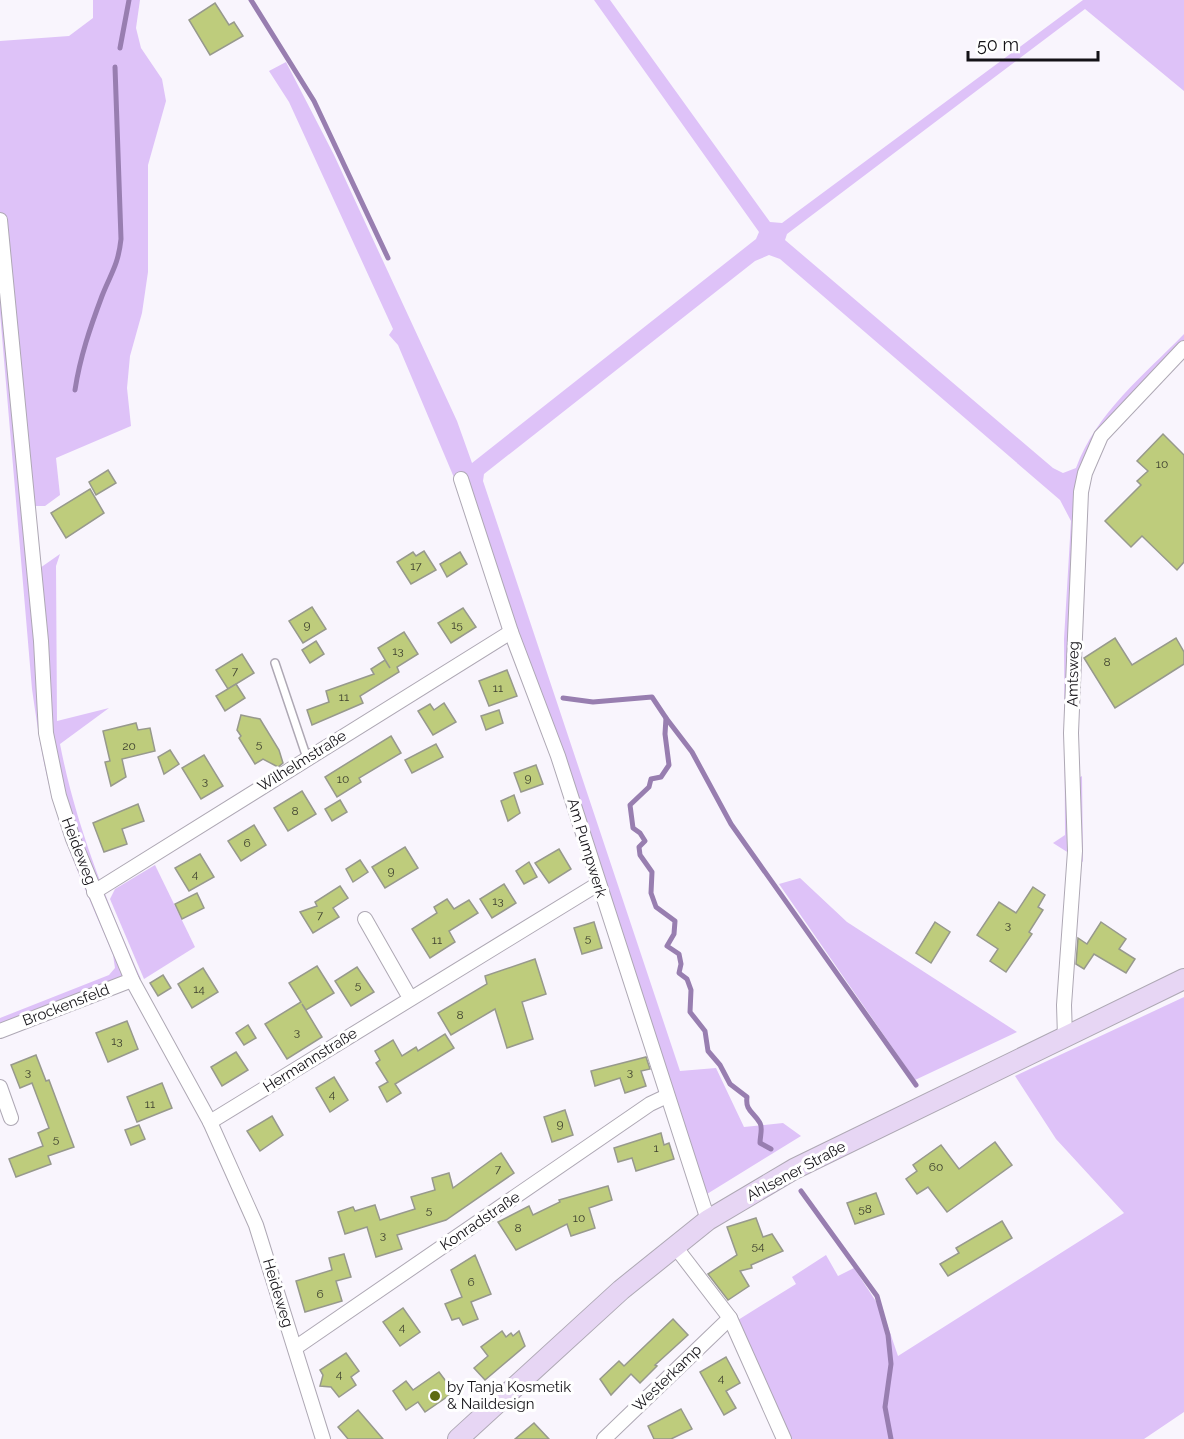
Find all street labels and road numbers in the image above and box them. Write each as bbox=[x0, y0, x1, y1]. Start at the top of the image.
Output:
street label: Amtsweg bbox=[1063, 641, 1083, 707]
street label: Wilhelmstraße bbox=[254, 726, 350, 795]
street label: Am Pumpwerk bbox=[563, 796, 611, 900]
street label: Heideweg bbox=[58, 815, 100, 887]
street label: Brockensfeld bbox=[20, 980, 112, 1030]
street label: Hermannstraße bbox=[260, 1024, 360, 1096]
street label: Ahlsener Straße bbox=[743, 1137, 849, 1205]
street label: Konradstraße bbox=[437, 1188, 523, 1254]
street label: Heideweg bbox=[259, 1256, 297, 1330]
street label: Westerkamp bbox=[629, 1341, 705, 1415]

